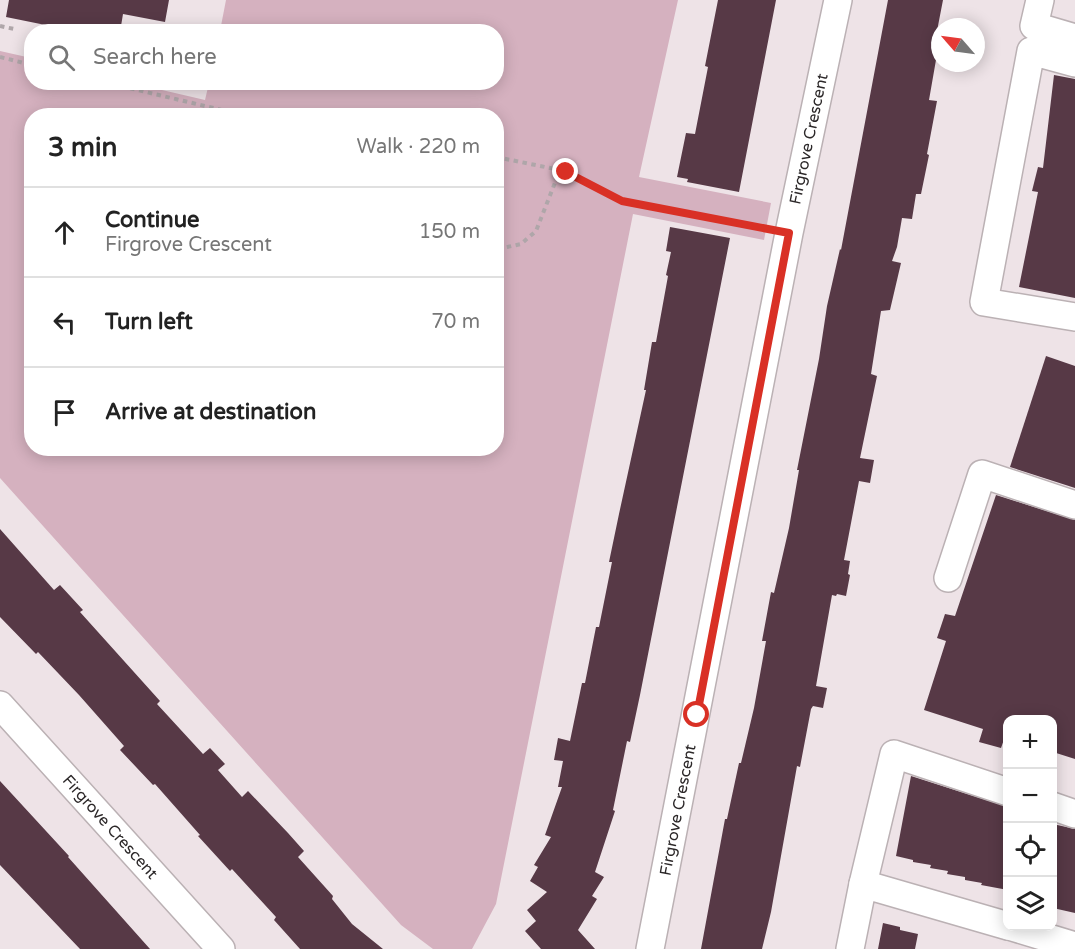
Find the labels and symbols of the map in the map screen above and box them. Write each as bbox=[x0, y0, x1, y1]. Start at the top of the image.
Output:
north arrow bbox=[931, 18, 985, 72]
street label: Firgrove Crescent bbox=[785, 72, 833, 206]
route end bbox=[552, 158, 578, 184]
route start bbox=[683, 701, 709, 727]
street label: Firgrove Crescent bbox=[655, 743, 701, 877]
street label: Firgrove Crescent bbox=[58, 771, 162, 883]

